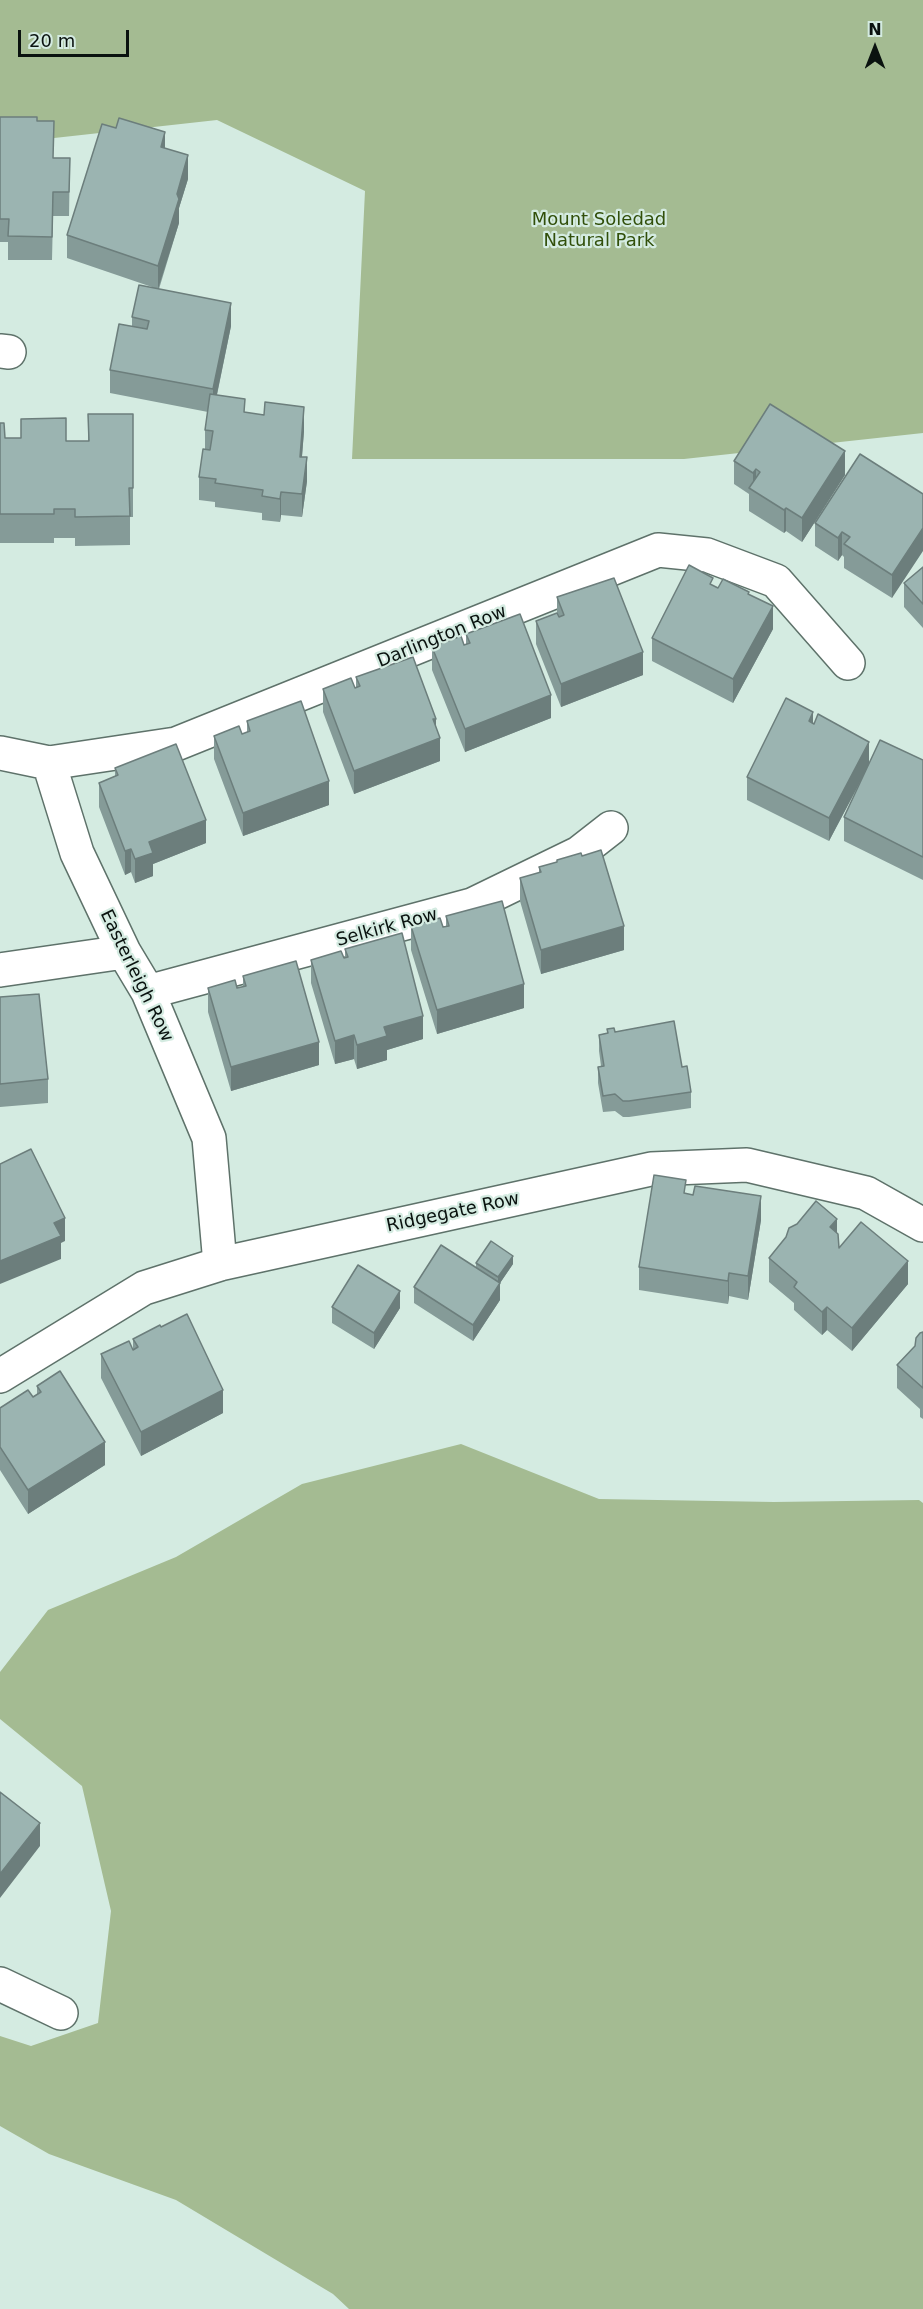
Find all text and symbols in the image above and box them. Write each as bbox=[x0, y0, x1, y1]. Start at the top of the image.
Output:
scale bar bbox=[21, 18, 132, 56]
north arrow bbox=[845, 18, 905, 78]
text: N bbox=[868, 20, 882, 39]
text: 20 m bbox=[29, 30, 75, 51]
park label: Mount Soledad Natural Park bbox=[532, 209, 666, 252]
street label: Darlington Row bbox=[374, 601, 510, 673]
street label: Selkirk Row bbox=[334, 904, 440, 952]
street label: Easterleigh Row bbox=[95, 906, 177, 1046]
street label: Ridgegate Row bbox=[385, 1188, 521, 1238]

